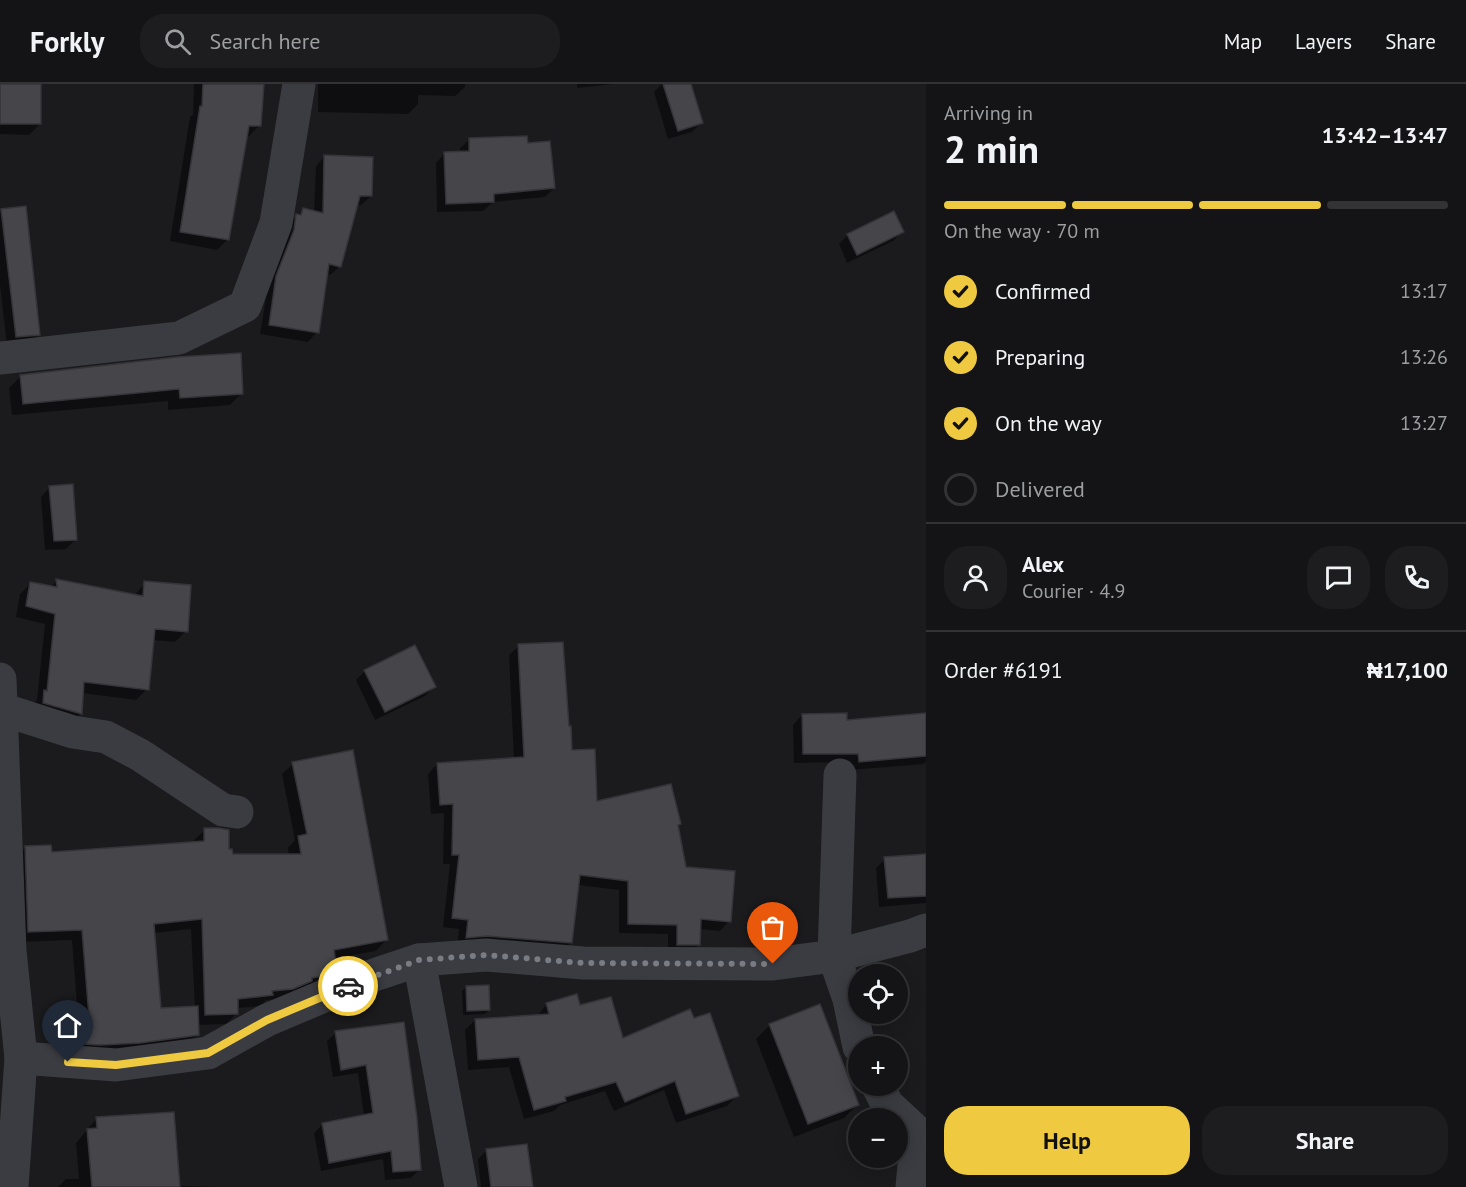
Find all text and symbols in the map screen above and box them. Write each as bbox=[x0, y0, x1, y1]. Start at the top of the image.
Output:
search box bbox=[140, 14, 560, 68]
text: Forkly bbox=[30, 23, 104, 60]
icon: search bbox=[161, 25, 194, 58]
text: Search here bbox=[209, 27, 320, 55]
text: Map bbox=[1224, 28, 1262, 55]
text: Layers bbox=[1295, 28, 1352, 55]
text: Share bbox=[1385, 28, 1436, 55]
text: Arriving in bbox=[944, 100, 1033, 126]
text: 13:42–13:47 bbox=[1322, 121, 1448, 149]
text: 2 min bbox=[944, 123, 1039, 174]
text: On the way · 70 m bbox=[944, 218, 1100, 244]
icon: check bbox=[944, 275, 977, 308]
text: Confirmed bbox=[995, 277, 1091, 305]
text: 13:17 bbox=[1400, 278, 1448, 304]
icon: check bbox=[944, 341, 977, 374]
text: Preparing bbox=[995, 343, 1085, 371]
text: 13:26 bbox=[1400, 344, 1448, 370]
icon: check bbox=[944, 407, 977, 440]
text: On the way bbox=[995, 409, 1102, 437]
text: 13:27 bbox=[1400, 410, 1448, 436]
text: Delivered bbox=[995, 475, 1085, 503]
button: person bbox=[944, 546, 1007, 609]
button: chat bbox=[1307, 546, 1370, 609]
button: phone bbox=[1385, 546, 1448, 609]
text: Alex bbox=[1022, 550, 1064, 578]
text: Courier · 4.9 bbox=[1022, 578, 1125, 604]
text: Order #6191 bbox=[944, 656, 1063, 684]
text: ₦17,100 bbox=[1367, 656, 1448, 684]
pin bbox=[747, 902, 798, 964]
icon: bag bbox=[756, 911, 789, 944]
courier bbox=[318, 956, 378, 1016]
map controls bbox=[848, 964, 908, 1168]
button: locate bbox=[848, 964, 908, 1024]
icon: car bbox=[332, 970, 365, 1003]
pin bbox=[42, 1000, 93, 1062]
icon: home bbox=[51, 1009, 84, 1042]
button: + bbox=[848, 1036, 908, 1096]
button: Help bbox=[944, 1106, 1190, 1175]
button: Share bbox=[1202, 1106, 1448, 1175]
button: − bbox=[848, 1108, 908, 1168]

